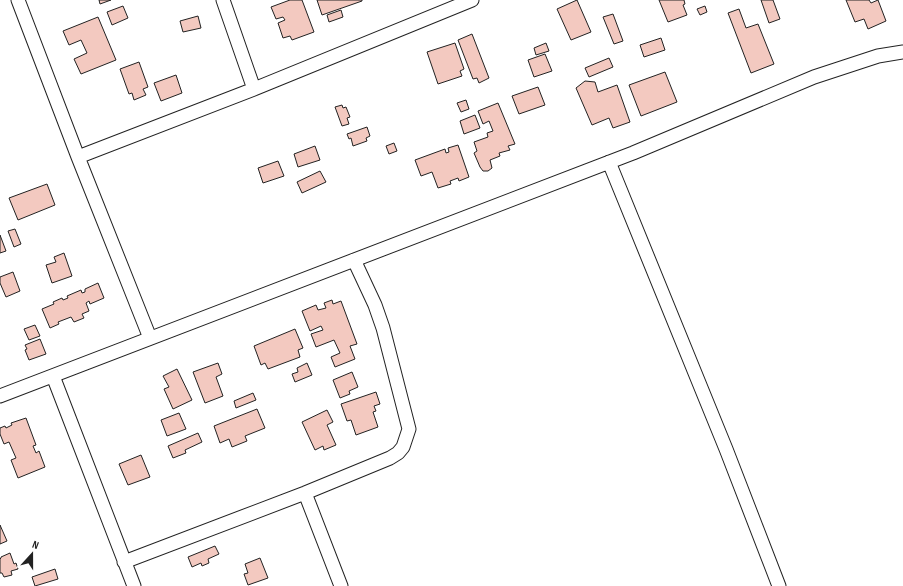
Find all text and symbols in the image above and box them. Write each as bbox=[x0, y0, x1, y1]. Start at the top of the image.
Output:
north arrow bbox=[12, 534, 52, 574]
text: N bbox=[30, 538, 41, 552]

